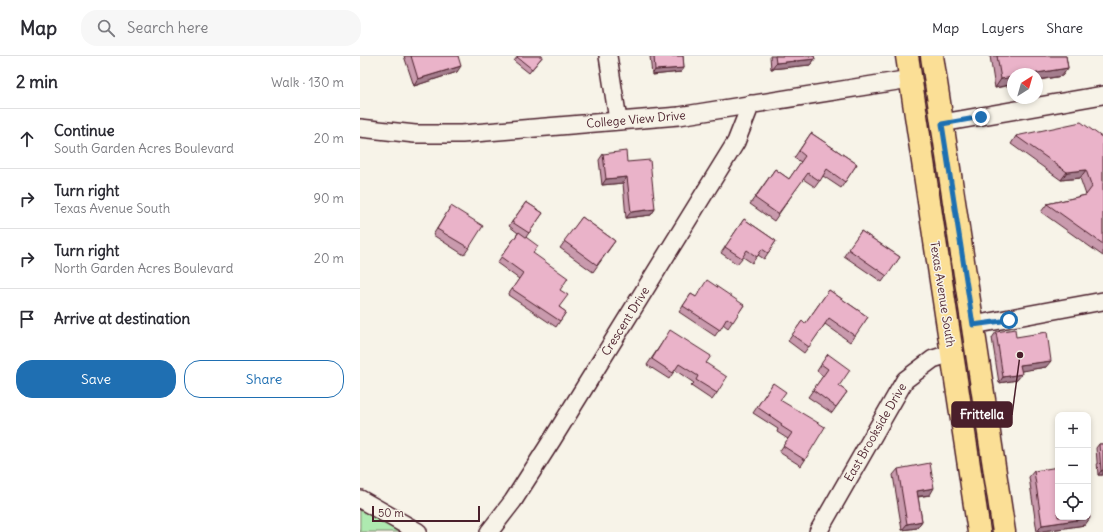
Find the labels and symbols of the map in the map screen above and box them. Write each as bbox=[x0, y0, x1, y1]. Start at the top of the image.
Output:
north arrow bbox=[1007, 68, 1043, 104]
street label: College View Drive bbox=[586, 107, 686, 131]
route end bbox=[972, 108, 990, 126]
street label: Texas Avenue South bbox=[927, 240, 959, 348]
street label: Crescent Drive bbox=[598, 284, 652, 358]
route start bbox=[1000, 311, 1018, 329]
street label: East Brookside Drive bbox=[841, 380, 909, 484]
callout: Frittella bbox=[952, 402, 1012, 427]
text: Frittella bbox=[960, 406, 1005, 423]
scale bar bbox=[372, 504, 480, 523]

